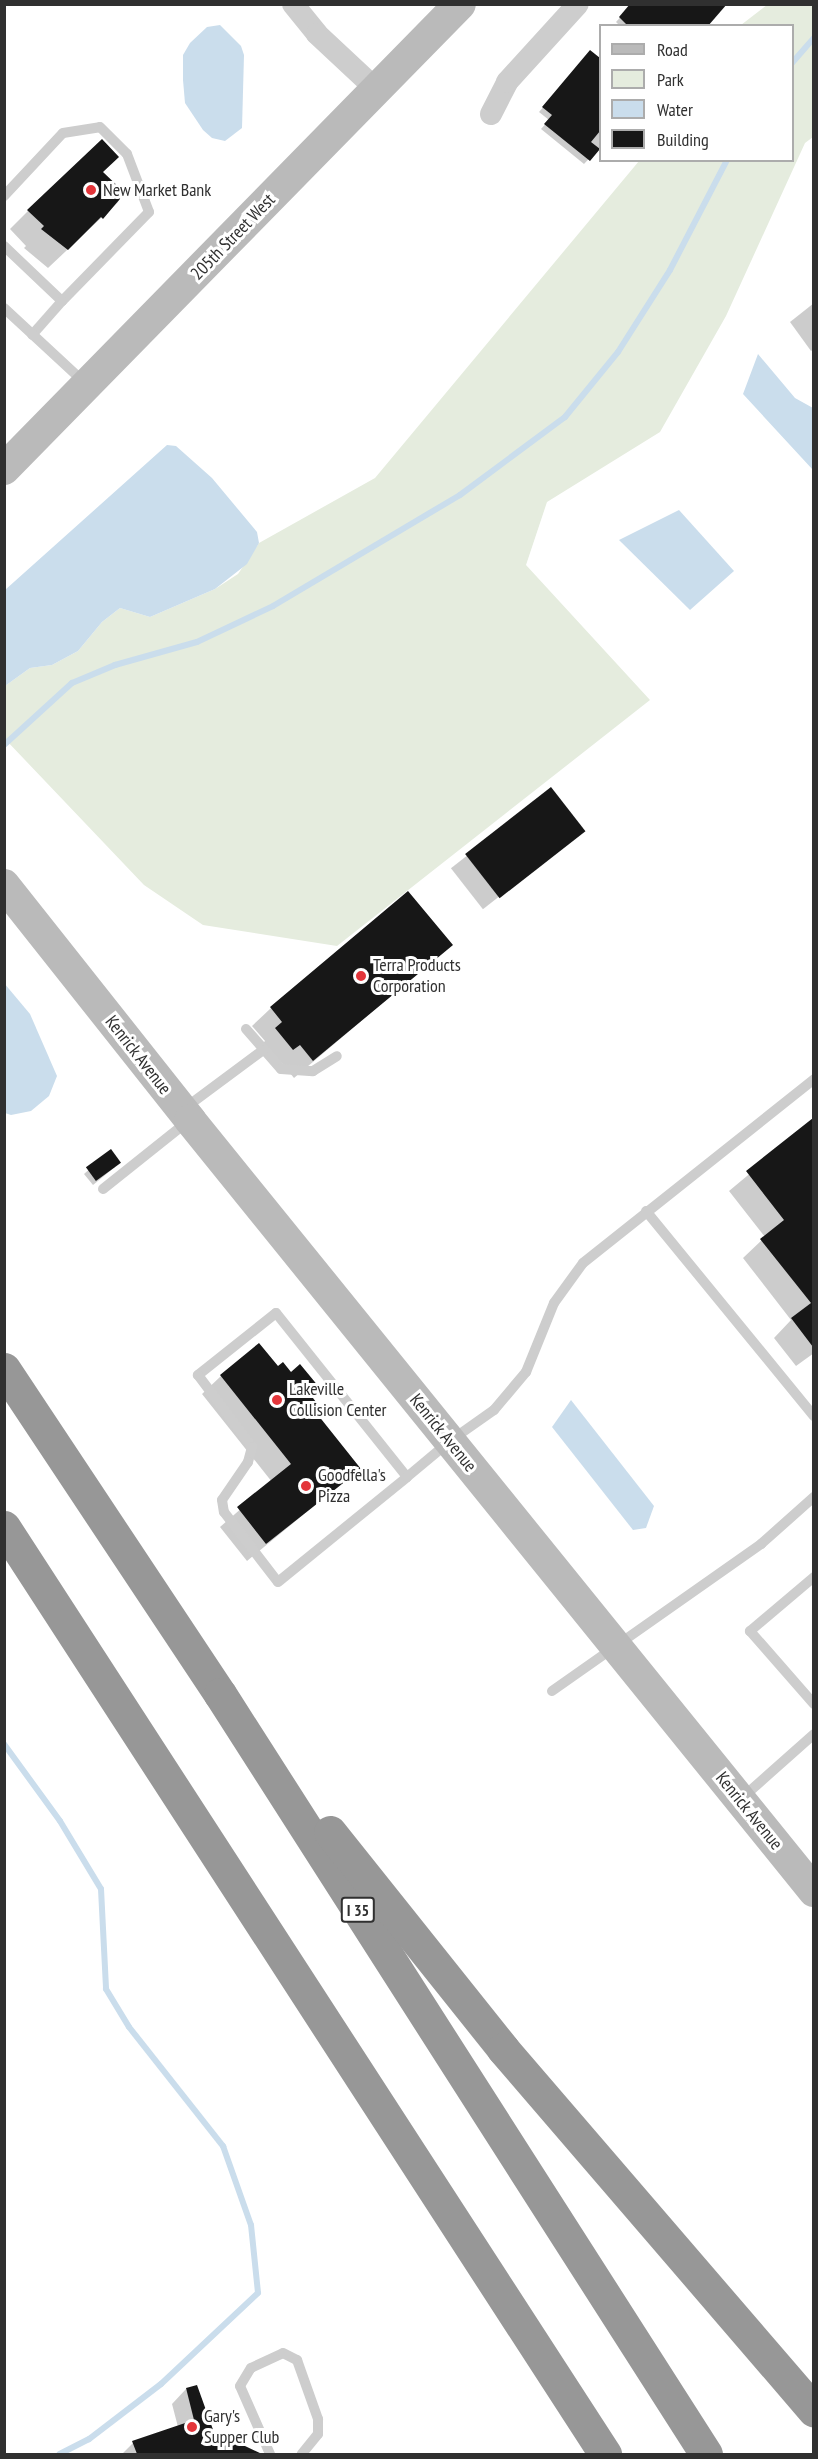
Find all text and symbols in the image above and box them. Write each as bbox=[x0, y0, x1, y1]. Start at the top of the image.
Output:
legend bbox=[599, 24, 794, 162]
text: Road bbox=[657, 38, 688, 61]
text: Park bbox=[657, 68, 684, 91]
text: Water bbox=[657, 98, 693, 121]
text: Building bbox=[657, 128, 709, 151]
place label: New Market Bank bbox=[103, 179, 212, 201]
marker: New Market Bank bbox=[84, 183, 98, 197]
street label: 205th Street West bbox=[186, 189, 280, 285]
place label: Terra Products Corporation bbox=[373, 955, 461, 998]
marker: Terra Products Corporation bbox=[354, 969, 368, 983]
street label: Kenrick Avenue bbox=[100, 1011, 176, 1099]
place label: Lakeville Collision Center bbox=[289, 1379, 387, 1422]
street label: Kenrick Avenue bbox=[405, 1389, 481, 1477]
marker: Lakeville Collision Center bbox=[270, 1393, 284, 1407]
place label: Goodfella's Pizza bbox=[318, 1465, 386, 1508]
marker: Goodfella's Pizza bbox=[299, 1479, 313, 1493]
street label: Kenrick Avenue bbox=[711, 1767, 787, 1855]
road number: I 35 bbox=[340, 1897, 376, 1923]
place label: Gary's Supper Club bbox=[204, 2406, 279, 2448]
marker: Gary's Supper Club bbox=[185, 2420, 199, 2434]

